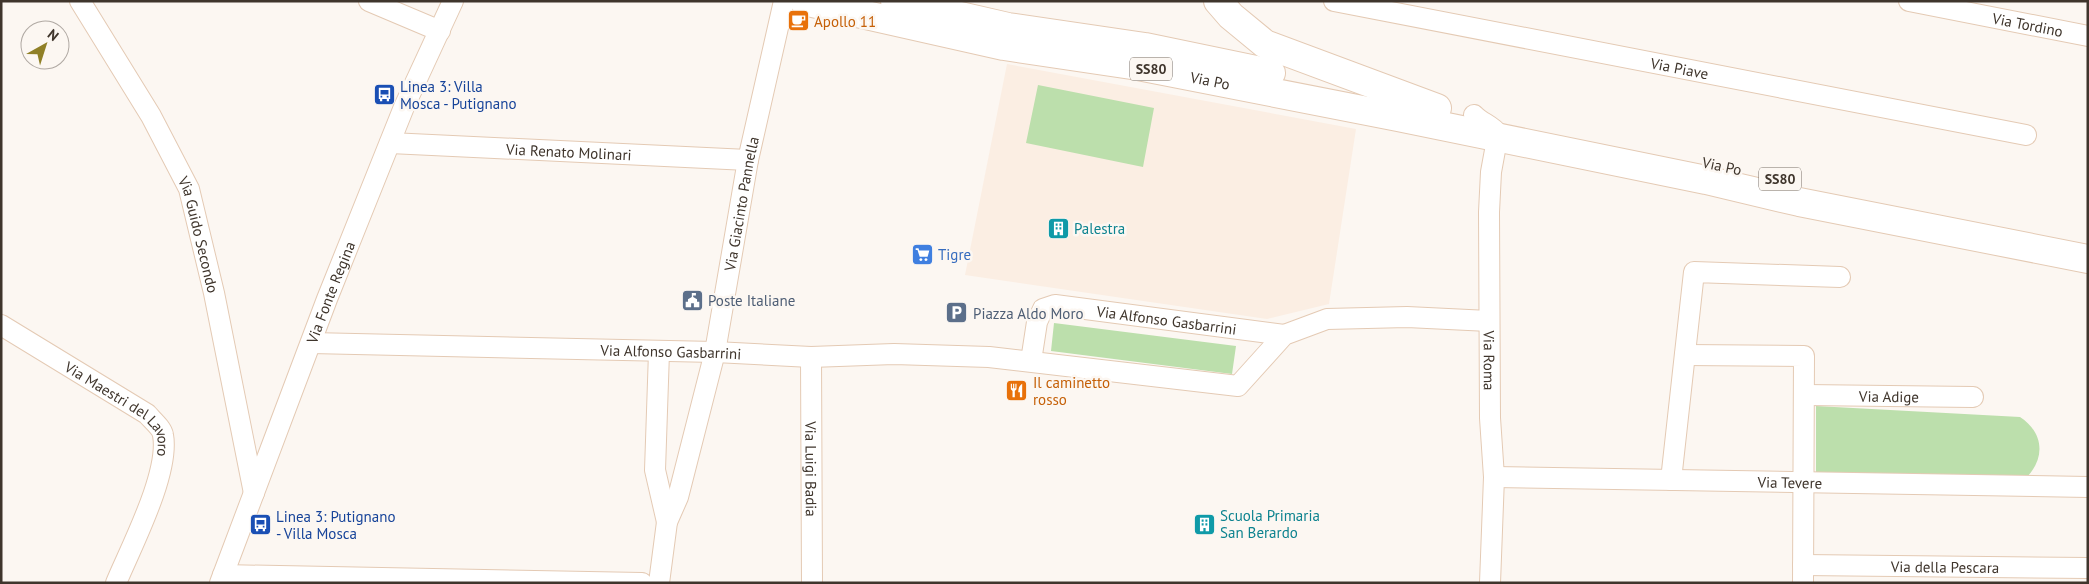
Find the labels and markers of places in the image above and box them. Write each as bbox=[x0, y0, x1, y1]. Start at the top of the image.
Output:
cafe icon: Apollo 11 bbox=[786, 9, 810, 33]
place label: Apollo 11 bbox=[814, 12, 876, 31]
place label: Linea 3: Villa Mosca - Putignano bbox=[400, 77, 516, 113]
bus stop icon: Linea 3: Villa Mosca - Putignano bbox=[372, 83, 396, 107]
building icon: Palestra bbox=[1046, 216, 1070, 240]
place label: Palestra bbox=[1074, 219, 1125, 238]
supermarket icon: Tigre bbox=[910, 242, 934, 266]
place label: Tigre bbox=[938, 245, 971, 264]
public building icon: Poste Italiane bbox=[680, 288, 704, 312]
place label: Poste Italiane bbox=[708, 291, 795, 310]
parking icon: Piazza Aldo Moro bbox=[945, 301, 969, 325]
place label: Piazza Aldo Moro bbox=[973, 304, 1084, 323]
place label: Il caminetto rosso bbox=[1033, 373, 1110, 409]
restaurant icon: Il caminetto rosso bbox=[1005, 379, 1029, 403]
place label: Scuola Primaria San Berardo bbox=[1220, 506, 1320, 542]
place label: Linea 3: Putignano - Villa Mosca bbox=[276, 507, 396, 543]
building icon: Scuola Primaria San Berardo bbox=[1192, 512, 1216, 536]
bus stop icon: Linea 3: Putignano - Villa Mosca bbox=[248, 513, 272, 537]

